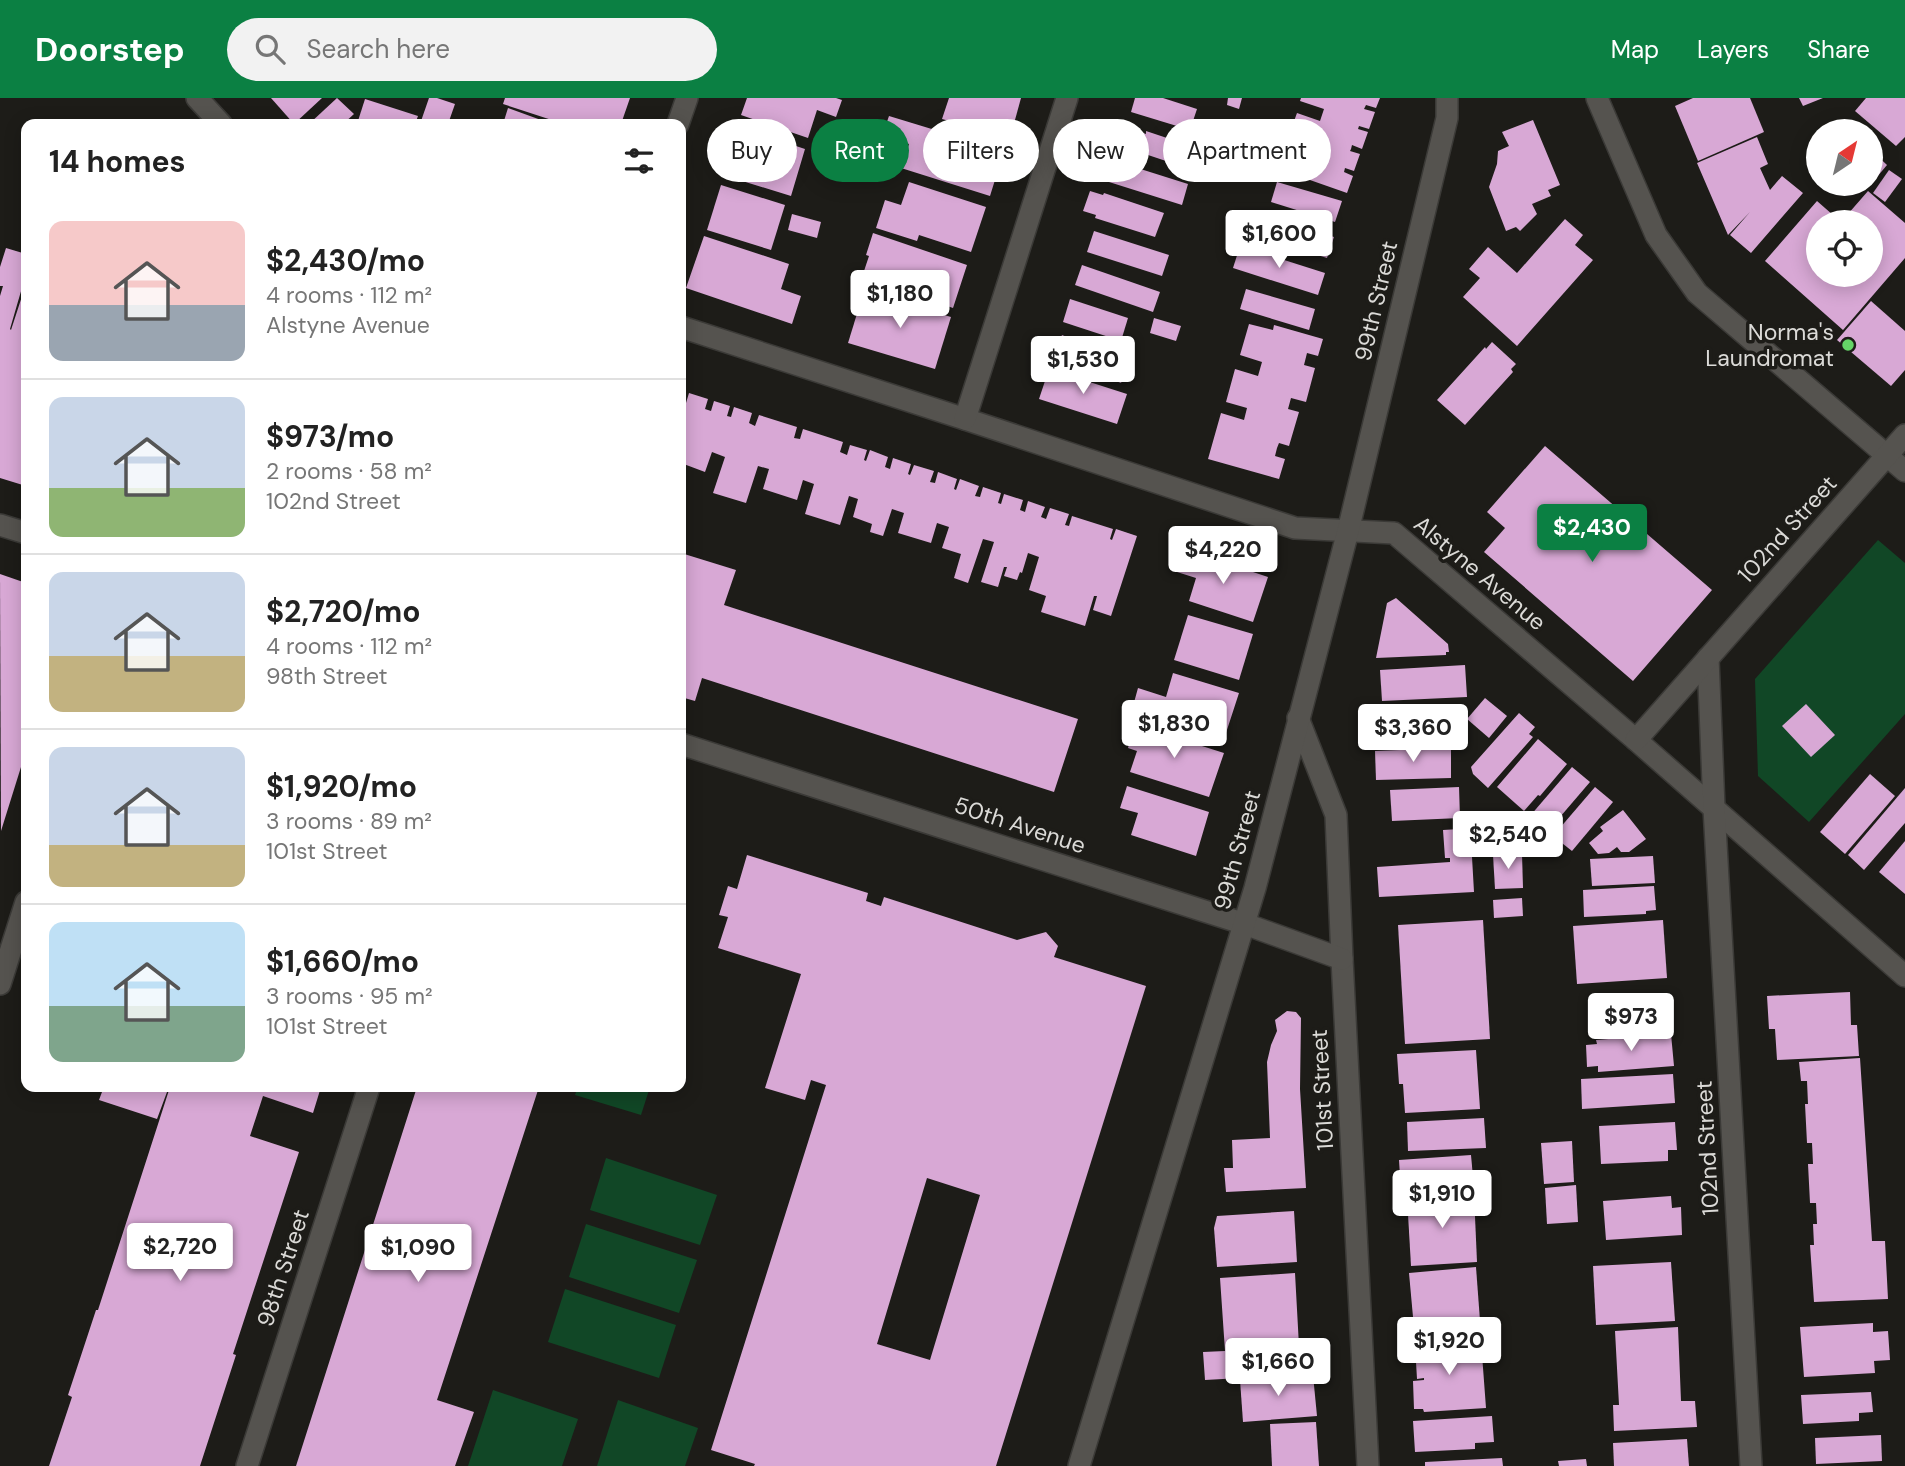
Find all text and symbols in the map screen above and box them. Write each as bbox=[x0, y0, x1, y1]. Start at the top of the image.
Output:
search box bbox=[227, 18, 717, 81]
text: Doorstep bbox=[35, 28, 185, 71]
icon: search bbox=[251, 30, 289, 68]
text: Search here bbox=[307, 32, 450, 66]
text: Map bbox=[1611, 34, 1659, 65]
text: Layers bbox=[1697, 34, 1769, 65]
text: Share bbox=[1807, 34, 1870, 65]
chip: Buy bbox=[707, 119, 797, 182]
chip: Rent bbox=[811, 119, 909, 182]
chip: Filters bbox=[923, 119, 1039, 182]
chip: New bbox=[1053, 119, 1149, 182]
chip: Apartment bbox=[1163, 119, 1331, 182]
north arrow bbox=[1806, 119, 1883, 196]
map controls bbox=[1806, 119, 1883, 287]
text: 14 homes bbox=[49, 142, 186, 181]
icon: filters bbox=[620, 142, 658, 180]
button: locate bbox=[1806, 210, 1883, 287]
pin: $1,600 bbox=[1222, 211, 1336, 270]
text: $1,600 bbox=[1242, 218, 1316, 248]
street label: 99th Street bbox=[1348, 238, 1404, 364]
text: $2,430/mo bbox=[266, 241, 425, 280]
icon: home bbox=[105, 249, 189, 333]
pin: $1,180 bbox=[843, 271, 957, 330]
text: $1,180 bbox=[866, 278, 934, 308]
text: 4 rooms · 112 m² bbox=[266, 280, 432, 310]
text: Alstyne Avenue bbox=[266, 310, 430, 340]
place label: Norma's Laundromat bbox=[1705, 317, 1834, 373]
pin: $1,530 bbox=[1026, 336, 1140, 396]
marker: Norma's Laundromat bbox=[1840, 337, 1856, 353]
text: $1,530 bbox=[1047, 344, 1119, 374]
text: $973/mo bbox=[266, 417, 394, 456]
icon: home bbox=[105, 425, 189, 509]
text: 2 rooms · 58 m² bbox=[266, 456, 432, 486]
street label: 102nd Street bbox=[1731, 469, 1843, 589]
text: 102nd Street bbox=[266, 486, 401, 516]
pin: $2,430 bbox=[1535, 504, 1649, 564]
street label: Alstyne Avenue bbox=[1408, 509, 1552, 637]
text: $2,430 bbox=[1553, 512, 1631, 542]
pin: $4,220 bbox=[1166, 526, 1280, 586]
text: $4,220 bbox=[1184, 534, 1262, 564]
text: $2,720/mo bbox=[266, 592, 420, 631]
icon: home bbox=[105, 600, 189, 684]
text: 4 rooms · 112 m² bbox=[266, 631, 432, 661]
text: 98th Street bbox=[266, 661, 388, 691]
pin: $1,830 bbox=[1117, 700, 1231, 760]
pin: $3,360 bbox=[1356, 704, 1470, 764]
text: $1,830 bbox=[1138, 708, 1210, 738]
text: $3,360 bbox=[1374, 712, 1452, 742]
text: $1,920/mo bbox=[266, 767, 417, 806]
icon: home bbox=[105, 775, 189, 859]
street label: 99th Street bbox=[1207, 787, 1267, 913]
street label: 50th Avenue bbox=[951, 790, 1089, 860]
text: 3 rooms · 89 m² bbox=[266, 806, 432, 836]
pin: $2,540 bbox=[1451, 812, 1565, 871]
text: $2,540 bbox=[1469, 819, 1547, 849]
text: 101st Street bbox=[266, 836, 387, 866]
text: $1,660/mo bbox=[266, 942, 419, 981]
icon: home bbox=[105, 950, 189, 1034]
text: 3 rooms · 95 m² bbox=[266, 981, 433, 1011]
pin: $973 bbox=[1590, 993, 1672, 1053]
text: $973 bbox=[1604, 1001, 1658, 1031]
text: 101st Street bbox=[266, 1011, 387, 1041]
street label: 101st Street bbox=[1304, 1029, 1340, 1151]
street label: 102nd Street bbox=[1688, 1080, 1726, 1216]
pin: $1,910 bbox=[1385, 1170, 1499, 1230]
text: $1,910 bbox=[1409, 1178, 1475, 1208]
street label: 98th Street bbox=[250, 1206, 316, 1330]
pin: $2,720 bbox=[123, 1224, 237, 1283]
pin: $1,090 bbox=[361, 1224, 475, 1284]
text: $2,720 bbox=[143, 1231, 217, 1261]
text: $1,090 bbox=[381, 1232, 455, 1262]
pin: $1,920 bbox=[1392, 1318, 1506, 1377]
text: $1,920 bbox=[1413, 1325, 1485, 1355]
pin: $1,660 bbox=[1221, 1338, 1335, 1398]
text: $1,660 bbox=[1241, 1346, 1315, 1376]

